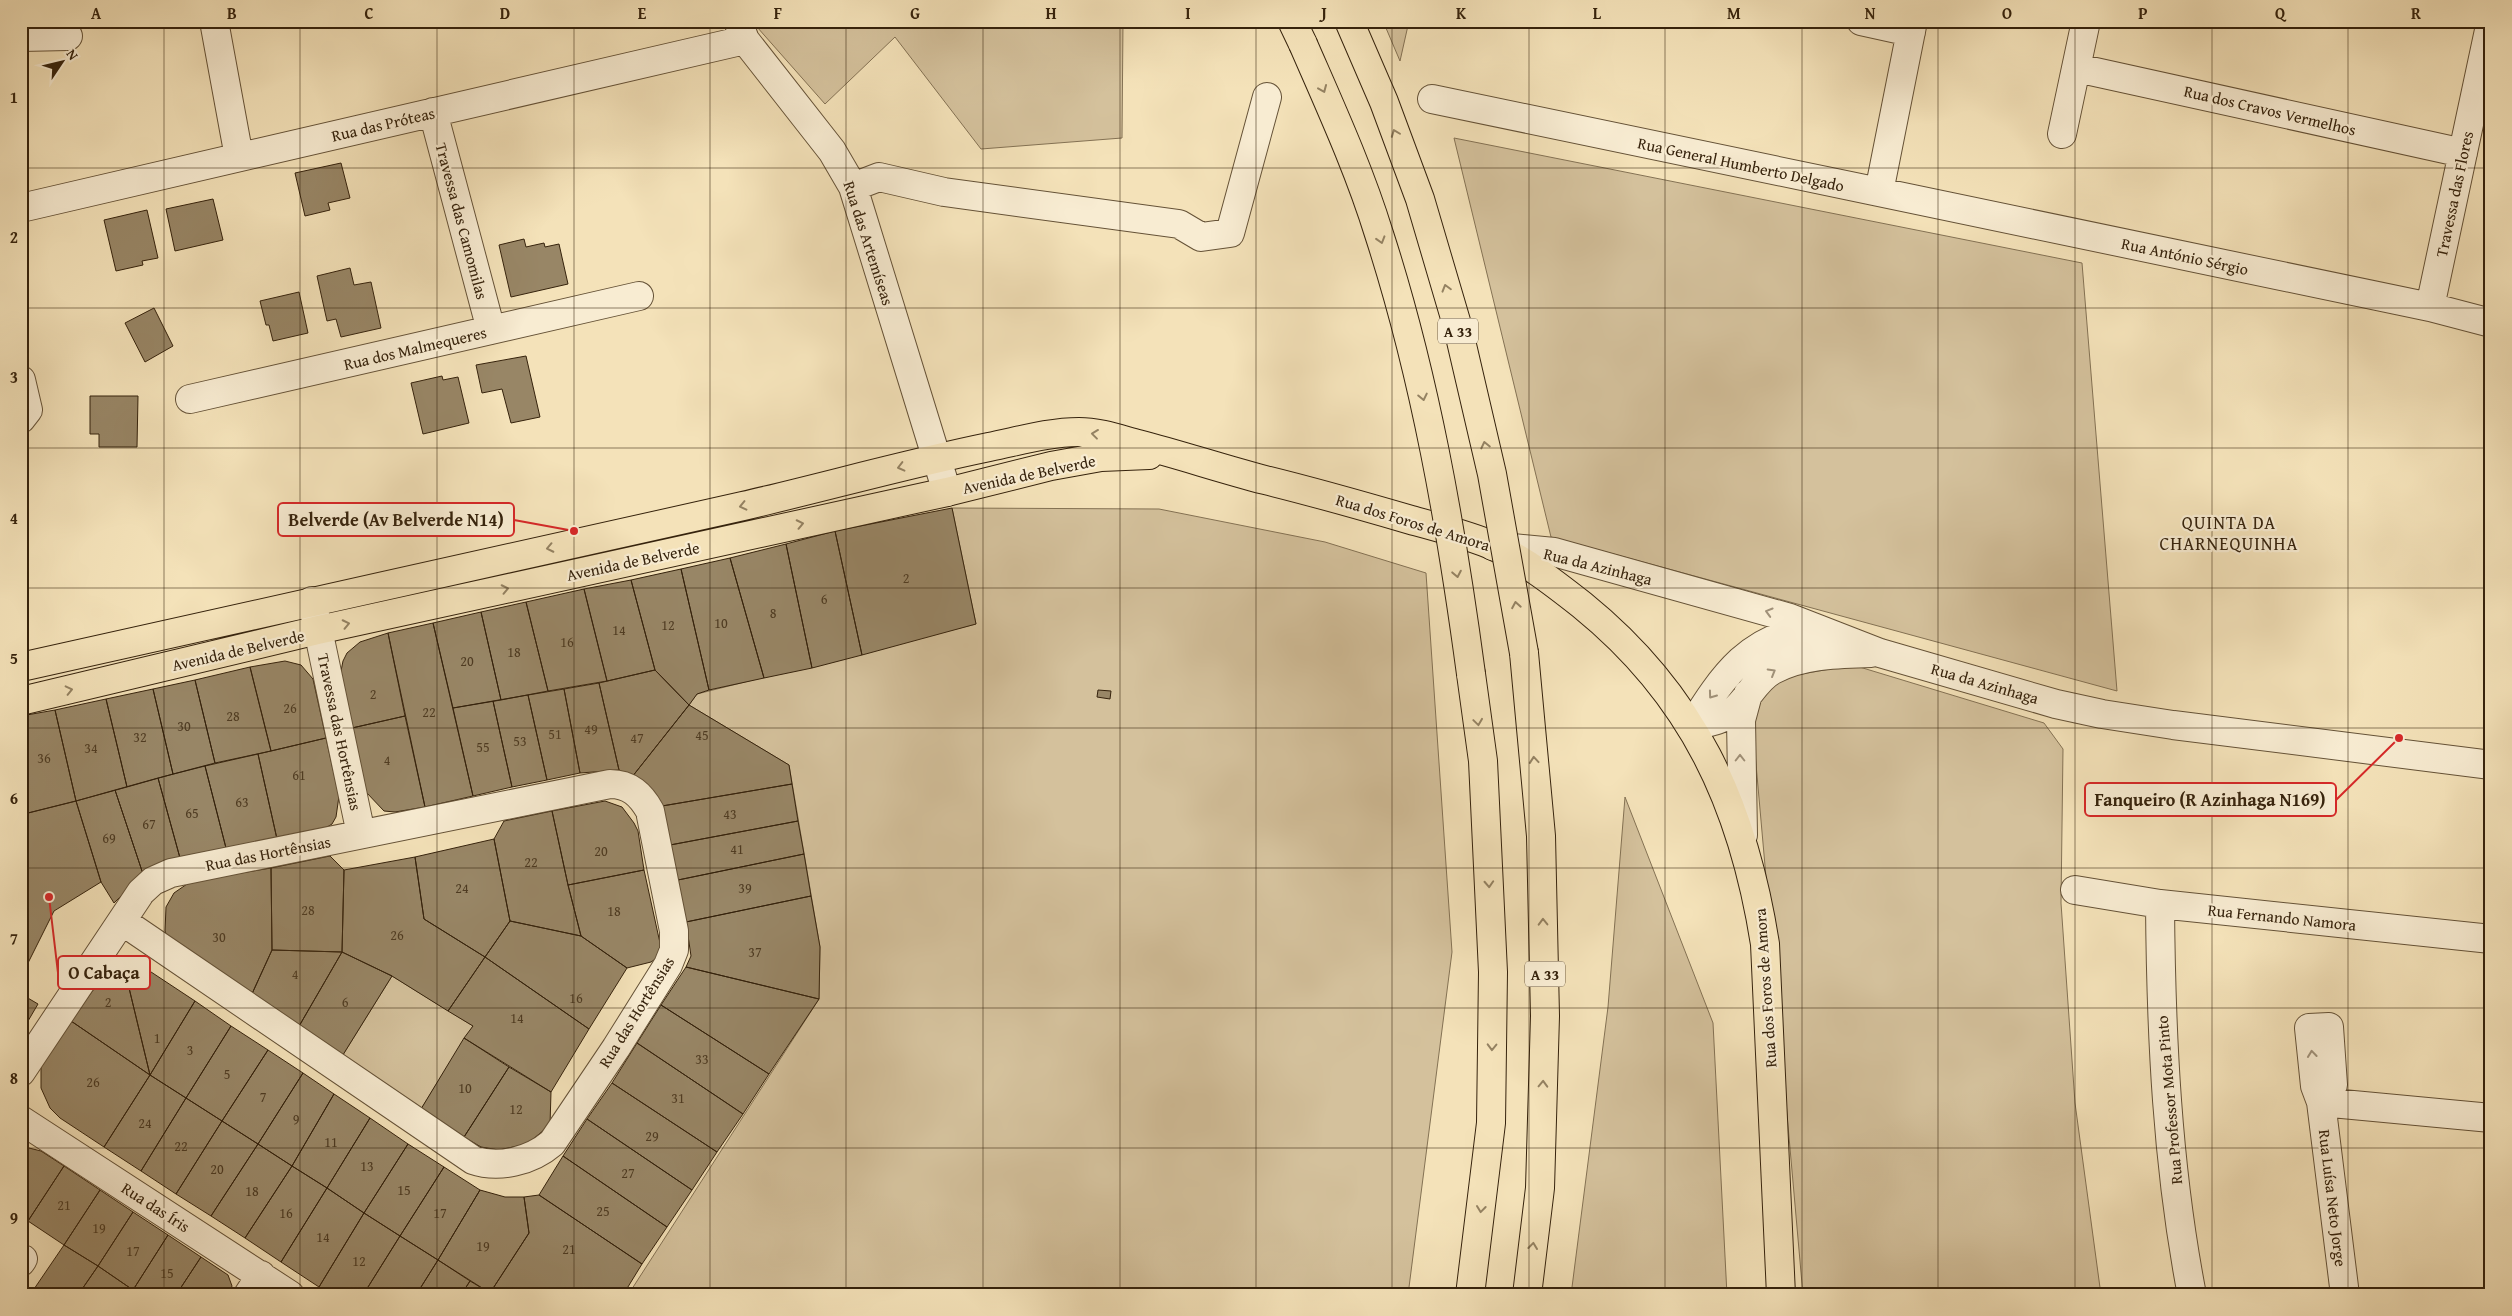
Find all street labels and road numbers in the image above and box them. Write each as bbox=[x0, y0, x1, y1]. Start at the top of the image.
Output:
street label: Rua dos Cravos Vermelhos bbox=[2182, 79, 2358, 141]
street label: Rua das Próteas bbox=[329, 100, 437, 148]
street label: Travessa das Flores bbox=[2429, 129, 2479, 259]
street label: Rua General Humberto Delgado bbox=[1636, 130, 1846, 198]
street label: Travessa das Camomilas bbox=[430, 140, 494, 302]
street label: Rua das Artemíseas bbox=[838, 178, 900, 308]
street label: Rua António Sérgio bbox=[2119, 231, 2251, 281]
road number: A 33 bbox=[1438, 318, 1478, 344]
street label: Rua dos Malmequeres bbox=[341, 320, 489, 376]
street label: Avenida de Belverde bbox=[960, 448, 1098, 500]
street label: Rua dos Foros de Amora bbox=[1333, 487, 1493, 557]
street label: Avenida de Belverde bbox=[564, 535, 702, 587]
street label: Rua da Azinhaga bbox=[1541, 541, 1655, 591]
street label: Avenida de Belverde bbox=[169, 623, 307, 677]
street label: Travessa das Hortênsias bbox=[312, 651, 368, 813]
street label: Rua da Azinhaga bbox=[1928, 656, 2042, 710]
street label: Rua das Hortênsias bbox=[203, 829, 333, 877]
street label: Rua Fernando Namora bbox=[2207, 897, 2358, 937]
street label: Rua dos Foros de Amora bbox=[1747, 907, 1783, 1069]
street label: Rua das Hortênsias bbox=[592, 952, 680, 1072]
road number: A 33 bbox=[1525, 962, 1565, 986]
street label: Rua Professor Mota Pinto bbox=[2150, 1014, 2188, 1186]
street label: Rua Luísa Neto Jorge bbox=[2313, 1128, 2353, 1268]
street label: Rua das Íris bbox=[117, 1176, 195, 1238]

